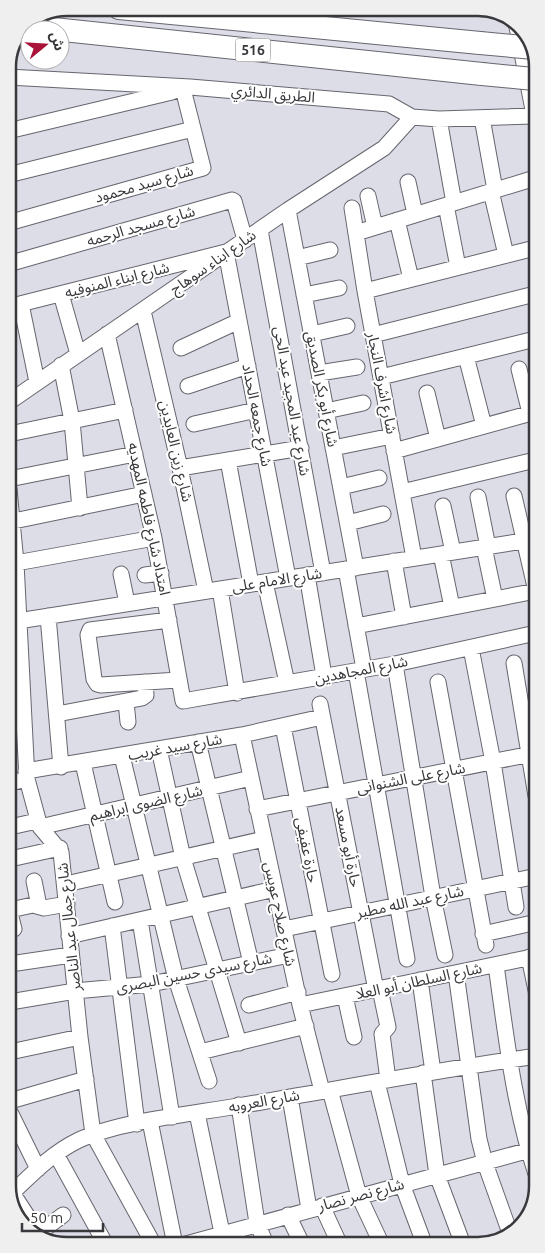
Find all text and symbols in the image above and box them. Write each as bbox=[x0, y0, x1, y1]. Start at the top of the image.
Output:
north arrow bbox=[20, 20, 70, 70]
text: ش bbox=[47, 29, 68, 53]
road number: 516 bbox=[236, 38, 270, 62]
street label: الطريق الدائري bbox=[230, 81, 316, 109]
street label: شارع سيد محمود bbox=[93, 161, 196, 210]
street label: شارع مسجد الرحمه bbox=[85, 202, 198, 253]
street label: شارع ابناء سوهاج bbox=[167, 226, 261, 301]
street label: شارع ابناء المنوفيه bbox=[63, 258, 172, 305]
street label: شارع عبد المجيد عبد الحى bbox=[267, 325, 314, 478]
street label: شارع أبو بكر الصديق bbox=[299, 329, 342, 449]
street label: شارع اشرف النجار bbox=[360, 329, 401, 436]
street label: شارع جمعه الحداد bbox=[235, 362, 276, 469]
street label: شارع زين العابدين bbox=[153, 398, 196, 504]
street label: امتداد شارع فاطمه المهديه bbox=[121, 441, 174, 598]
street label: شارع الامام على bbox=[231, 564, 324, 599]
street label: شارع المجاهدين bbox=[313, 652, 410, 691]
street label: شارع سيد غريب bbox=[126, 730, 224, 767]
street label: شارع على الشنوانى bbox=[355, 759, 468, 800]
street label: شارع الضوى ابراهيم bbox=[88, 781, 205, 828]
street label: حارة أبو مسعد bbox=[331, 805, 365, 889]
street label: حارة عفيفى bbox=[292, 816, 322, 885]
street label: شارع صلاح عويس bbox=[257, 860, 300, 969]
street label: شارع جمال عبد الناصر bbox=[53, 861, 88, 993]
street label: شارع عبد الله مطير bbox=[354, 882, 466, 925]
street label: شارع سيدى حسين البصرى bbox=[114, 949, 274, 1000]
street label: شارع السلطان أبو العلا bbox=[354, 959, 485, 1006]
street label: شارع العروبه bbox=[227, 1086, 302, 1119]
street label: شارع نصر نصار bbox=[315, 1175, 407, 1218]
scale bar bbox=[22, 1200, 104, 1232]
text: 50 m bbox=[30, 1209, 63, 1226]

